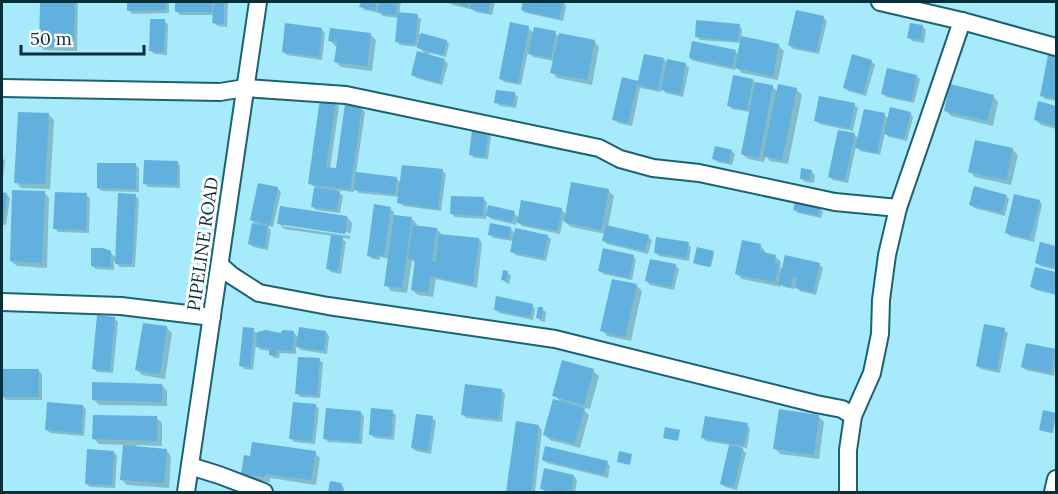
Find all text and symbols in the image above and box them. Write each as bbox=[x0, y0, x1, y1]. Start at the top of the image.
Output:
scale bar bbox=[21, 18, 144, 56]
text: 50 m bbox=[30, 27, 72, 50]
street label: PIPELINE ROAD bbox=[182, 175, 223, 312]

